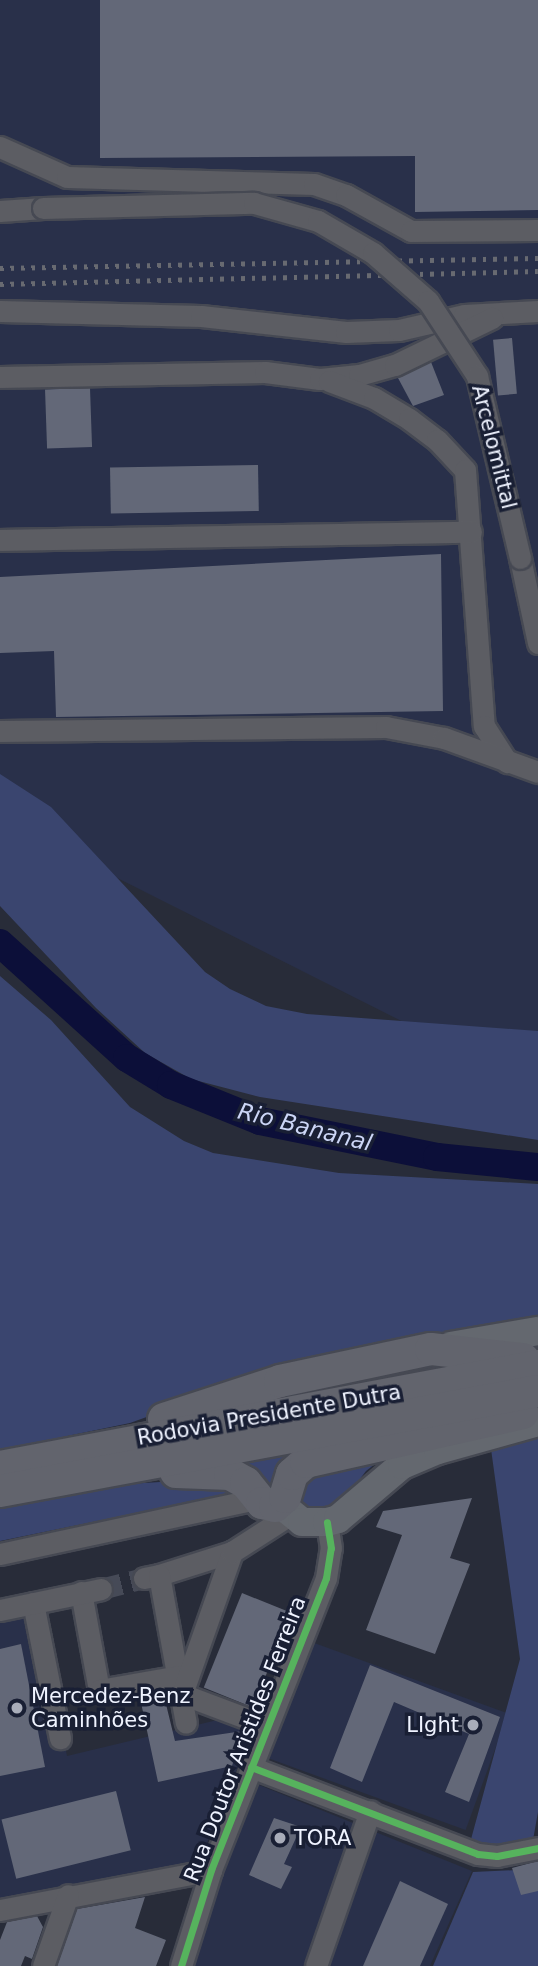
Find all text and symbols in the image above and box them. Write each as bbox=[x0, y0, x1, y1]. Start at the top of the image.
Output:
street label: Arcelomittal bbox=[466, 382, 522, 512]
water label: Rio Bananal bbox=[235, 1097, 375, 1157]
street label: Rodovia Presidente Dutra bbox=[135, 1379, 403, 1451]
street label: Rua Doutor Aristides Ferreira bbox=[179, 1593, 311, 1885]
place label: Mercedez-Benz Caminhões bbox=[31, 1683, 190, 1733]
marker: Mercedez-Benz Caminhões bbox=[9, 1700, 25, 1716]
place label: LIght bbox=[406, 1712, 459, 1738]
marker: LIght bbox=[465, 1717, 481, 1733]
place label: TORA bbox=[294, 1825, 351, 1851]
marker: TORA bbox=[272, 1830, 288, 1846]

